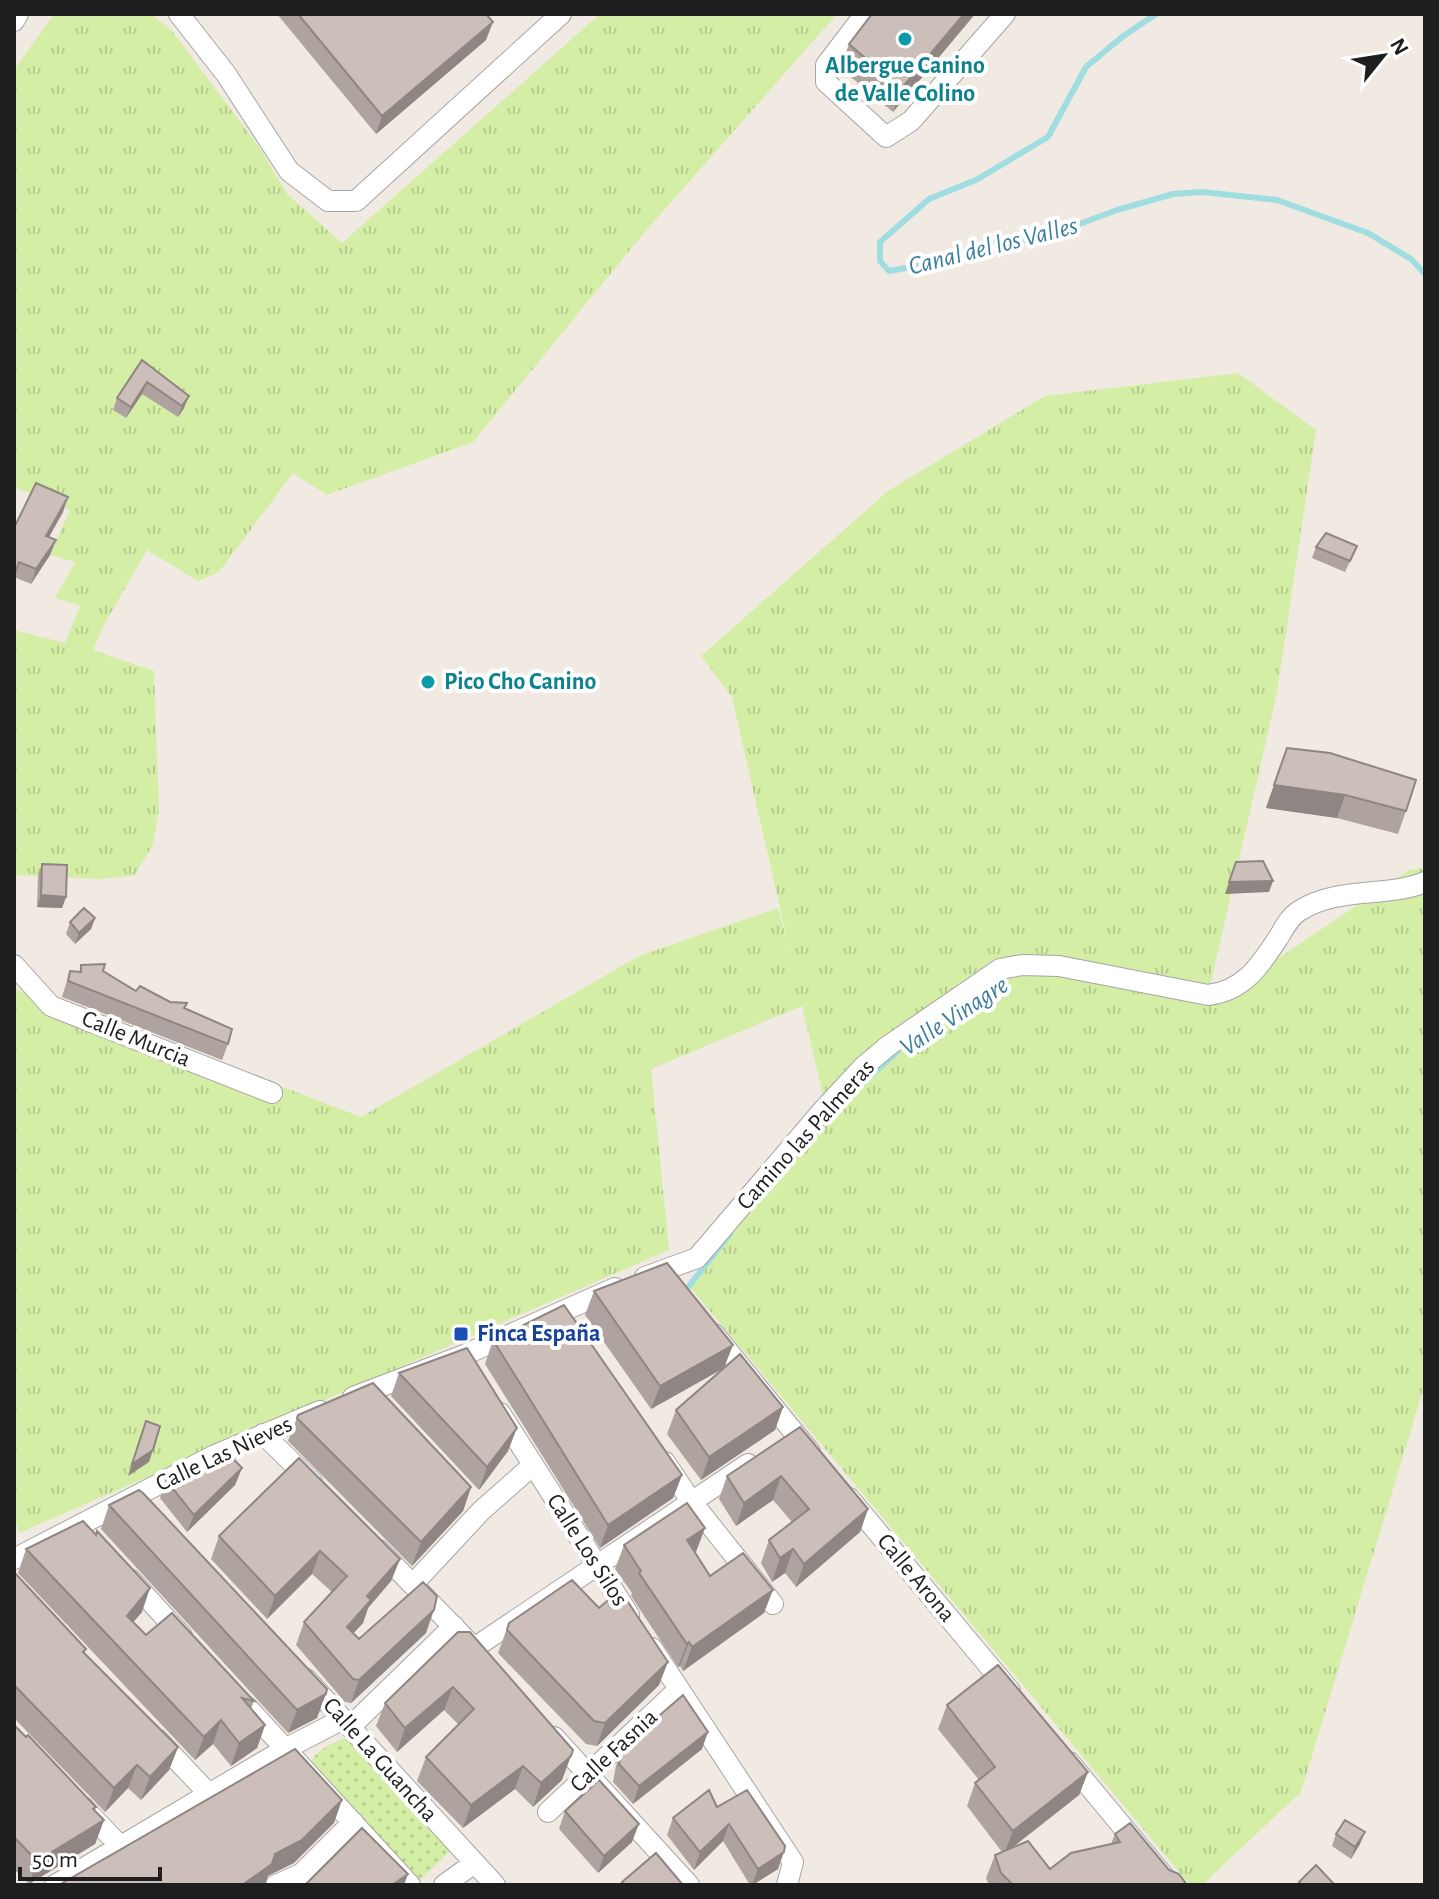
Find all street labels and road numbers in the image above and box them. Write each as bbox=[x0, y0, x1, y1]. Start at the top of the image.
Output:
street label: Calle Murcia bbox=[78, 1006, 194, 1072]
street label: Camino las Palmeras bbox=[733, 1055, 879, 1215]
street label: Calle Las Nieves bbox=[152, 1412, 296, 1496]
street label: Calle Los Silos bbox=[542, 1490, 632, 1610]
street label: Calle Arona bbox=[872, 1529, 960, 1627]
street label: Calle La Guancha bbox=[318, 1693, 442, 1827]
street label: Calle Fasnia bbox=[566, 1705, 662, 1797]

